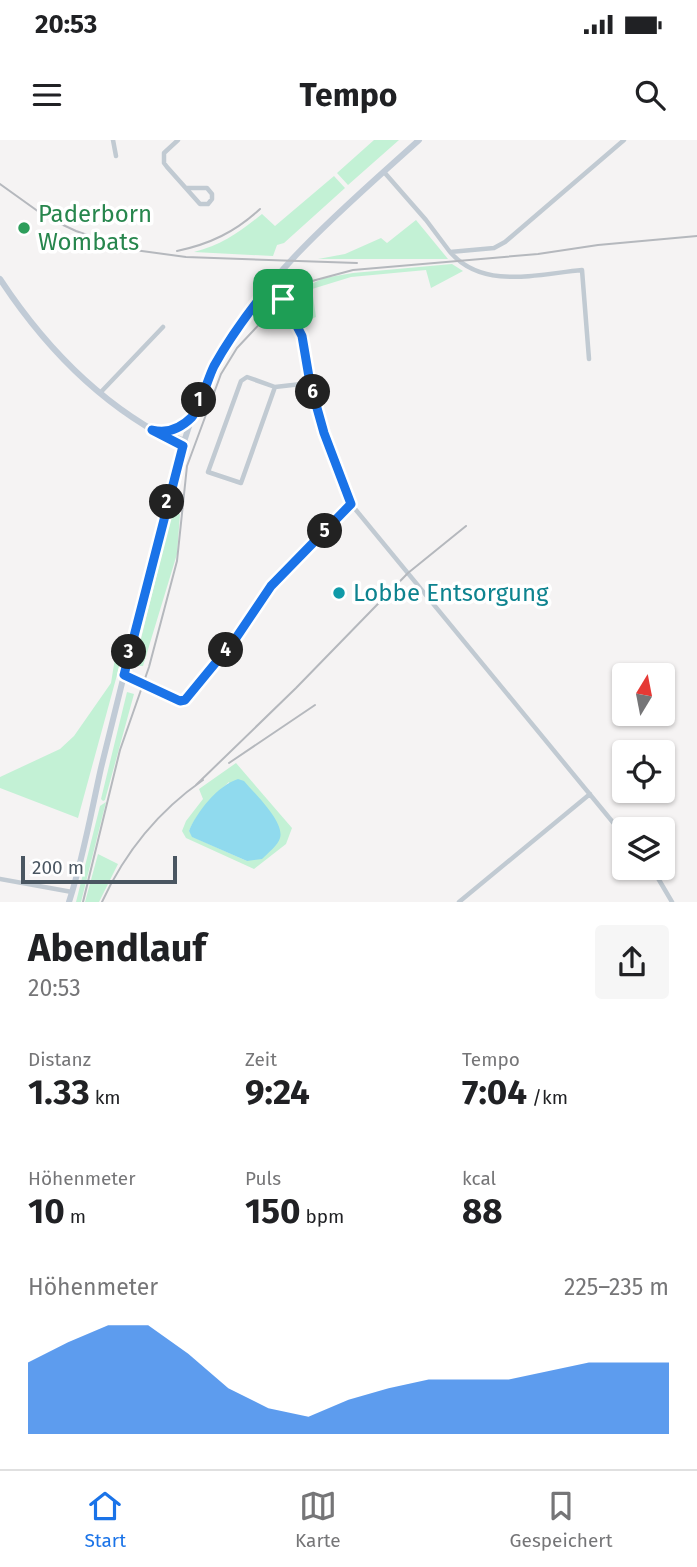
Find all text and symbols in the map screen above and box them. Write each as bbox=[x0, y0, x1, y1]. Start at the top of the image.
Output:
text: 20:53 bbox=[35, 9, 97, 40]
icon: menu bbox=[28, 76, 66, 114]
text: Tempo bbox=[299, 76, 398, 114]
icon: search bbox=[631, 76, 669, 114]
place label: Paderborn Wombats bbox=[38, 200, 152, 256]
marker: Paderborn Wombats bbox=[16, 220, 32, 236]
pin bbox=[253, 269, 313, 329]
icon: arrive bbox=[264, 280, 302, 318]
pin: 6 bbox=[296, 374, 330, 410]
text: 6 bbox=[307, 380, 318, 403]
pin: 1 bbox=[182, 383, 216, 418]
text: 1 bbox=[194, 388, 203, 411]
pin: 2 bbox=[150, 484, 184, 520]
text: 2 bbox=[162, 490, 171, 513]
pin: 5 bbox=[308, 514, 342, 548]
text: 5 bbox=[319, 519, 330, 542]
place label: Lobbe Entsorgung bbox=[353, 579, 549, 607]
marker: Lobbe Entsorgung bbox=[331, 585, 347, 601]
pin: 4 bbox=[208, 632, 244, 668]
pin: 3 bbox=[111, 634, 146, 670]
text: 4 bbox=[220, 638, 231, 661]
text: 3 bbox=[124, 640, 133, 663]
north arrow bbox=[612, 663, 676, 726]
map controls bbox=[612, 663, 675, 880]
button: locate bbox=[612, 740, 675, 803]
button: layers bbox=[612, 817, 675, 880]
scale bar bbox=[21, 853, 177, 885]
text: 200 m bbox=[32, 856, 84, 879]
text: Abendlauf bbox=[28, 925, 206, 971]
button: share bbox=[595, 925, 669, 999]
text: 20:53 bbox=[28, 974, 81, 1002]
text: Distanz bbox=[28, 1048, 91, 1071]
text: Zeit bbox=[245, 1048, 277, 1071]
text: Tempo bbox=[462, 1048, 520, 1071]
text: 1.33 bbox=[28, 1071, 90, 1113]
text: 9:24 bbox=[245, 1071, 310, 1113]
text: 7:04 bbox=[462, 1071, 527, 1113]
text: km bbox=[90, 1086, 121, 1109]
text: /km bbox=[527, 1086, 568, 1109]
text: Höhenmeter bbox=[28, 1167, 136, 1190]
text: Puls bbox=[245, 1167, 281, 1190]
text: kcal bbox=[462, 1167, 496, 1190]
text: 10 bbox=[28, 1190, 65, 1232]
text: 150 bbox=[245, 1190, 300, 1232]
text: 88 bbox=[462, 1190, 503, 1232]
text: m bbox=[65, 1205, 86, 1228]
text: bpm bbox=[300, 1205, 344, 1228]
text: Höhenmeter bbox=[28, 1273, 158, 1301]
text: 225–235 m bbox=[564, 1273, 669, 1301]
tab: Start bbox=[84, 1487, 126, 1552]
tab: Karte bbox=[295, 1487, 341, 1552]
tab: Gespeichert bbox=[510, 1487, 613, 1552]

